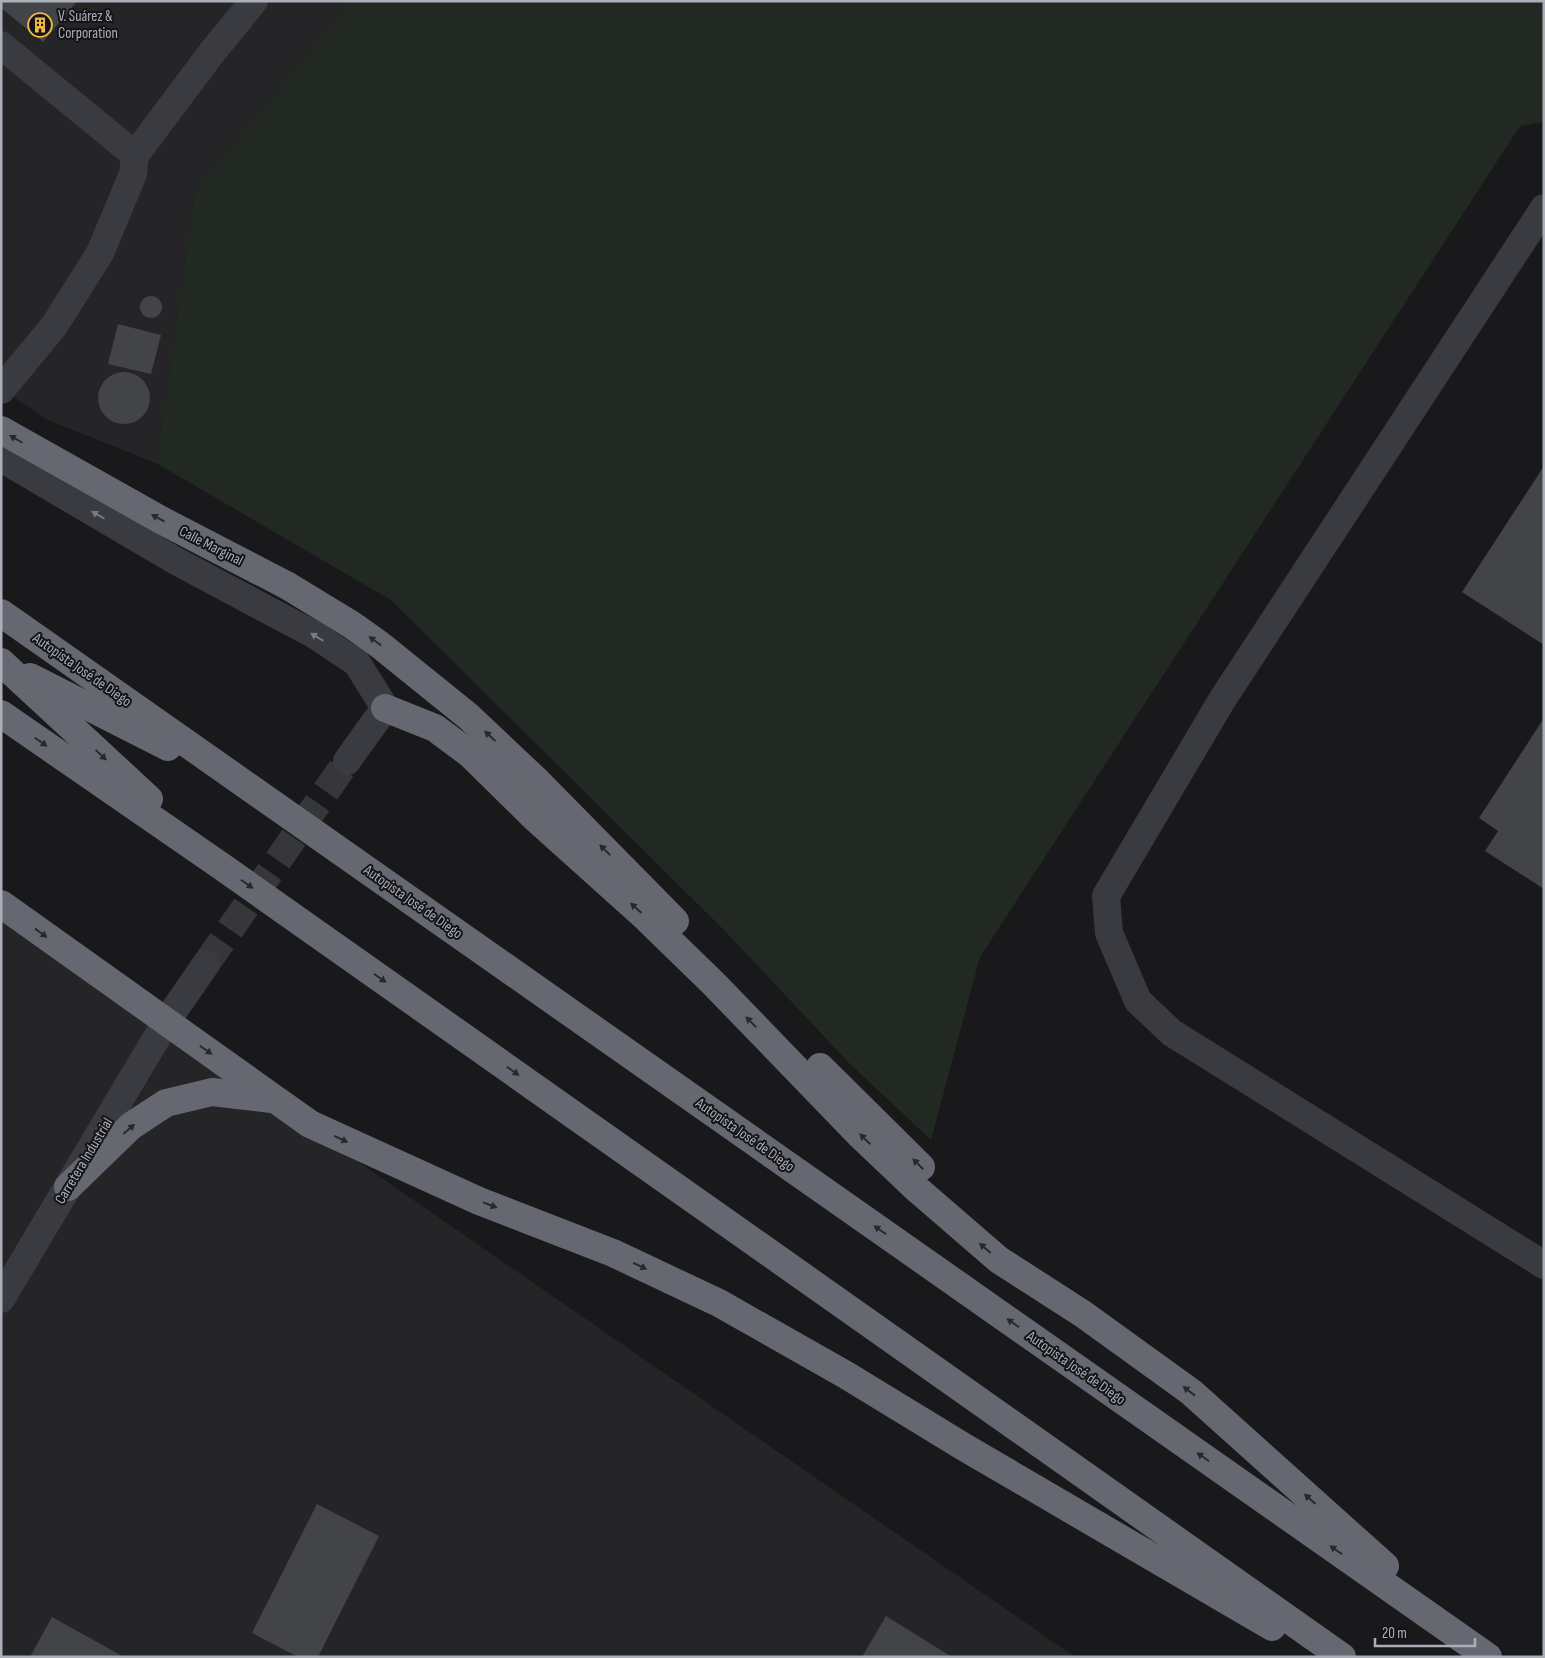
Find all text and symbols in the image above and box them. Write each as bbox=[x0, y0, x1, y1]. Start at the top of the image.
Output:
place label: V. Suárez & Corporation bbox=[58, 7, 118, 43]
building icon: V. Suárez & Corporation bbox=[27, 12, 53, 38]
one-way arrow bbox=[9, 434, 22, 443]
one-way arrow bbox=[91, 511, 105, 520]
one-way arrow bbox=[150, 514, 165, 522]
street label: Calle Marginal bbox=[176, 522, 246, 570]
street label: Autopista José de Diego bbox=[28, 628, 135, 711]
one-way arrow bbox=[310, 632, 323, 641]
one-way arrow bbox=[368, 636, 382, 646]
one-way arrow bbox=[484, 730, 496, 742]
one-way arrow bbox=[34, 737, 48, 747]
one-way arrow bbox=[95, 749, 107, 761]
one-way arrow bbox=[600, 844, 612, 856]
street label: Autopista José de Diego bbox=[359, 860, 466, 943]
one-way arrow bbox=[240, 879, 254, 889]
one-way arrow bbox=[630, 902, 642, 914]
one-way arrow bbox=[34, 928, 48, 938]
one-way arrow bbox=[373, 972, 386, 983]
one-way arrow bbox=[745, 1016, 757, 1028]
one-way arrow bbox=[199, 1045, 213, 1055]
one-way arrow bbox=[506, 1066, 519, 1076]
street label: Autopista José de Diego bbox=[691, 1093, 798, 1176]
street label: Carretera Industrial bbox=[51, 1114, 117, 1208]
one-way arrow bbox=[122, 1123, 134, 1135]
one-way arrow bbox=[859, 1133, 871, 1145]
one-way arrow bbox=[334, 1135, 349, 1143]
one-way arrow bbox=[912, 1158, 924, 1170]
one-way arrow bbox=[483, 1202, 497, 1210]
one-way arrow bbox=[873, 1225, 887, 1235]
one-way arrow bbox=[979, 1242, 991, 1254]
one-way arrow bbox=[633, 1262, 647, 1270]
one-way arrow bbox=[1006, 1318, 1020, 1328]
street label: Autopista José de Diego bbox=[1022, 1326, 1129, 1409]
one-way arrow bbox=[1183, 1386, 1196, 1397]
one-way arrow bbox=[1196, 1452, 1210, 1462]
one-way arrow bbox=[1304, 1493, 1316, 1505]
one-way arrow bbox=[1329, 1545, 1343, 1555]
scale bar bbox=[1375, 1616, 1475, 1648]
text: 20 m bbox=[1382, 1624, 1407, 1643]

